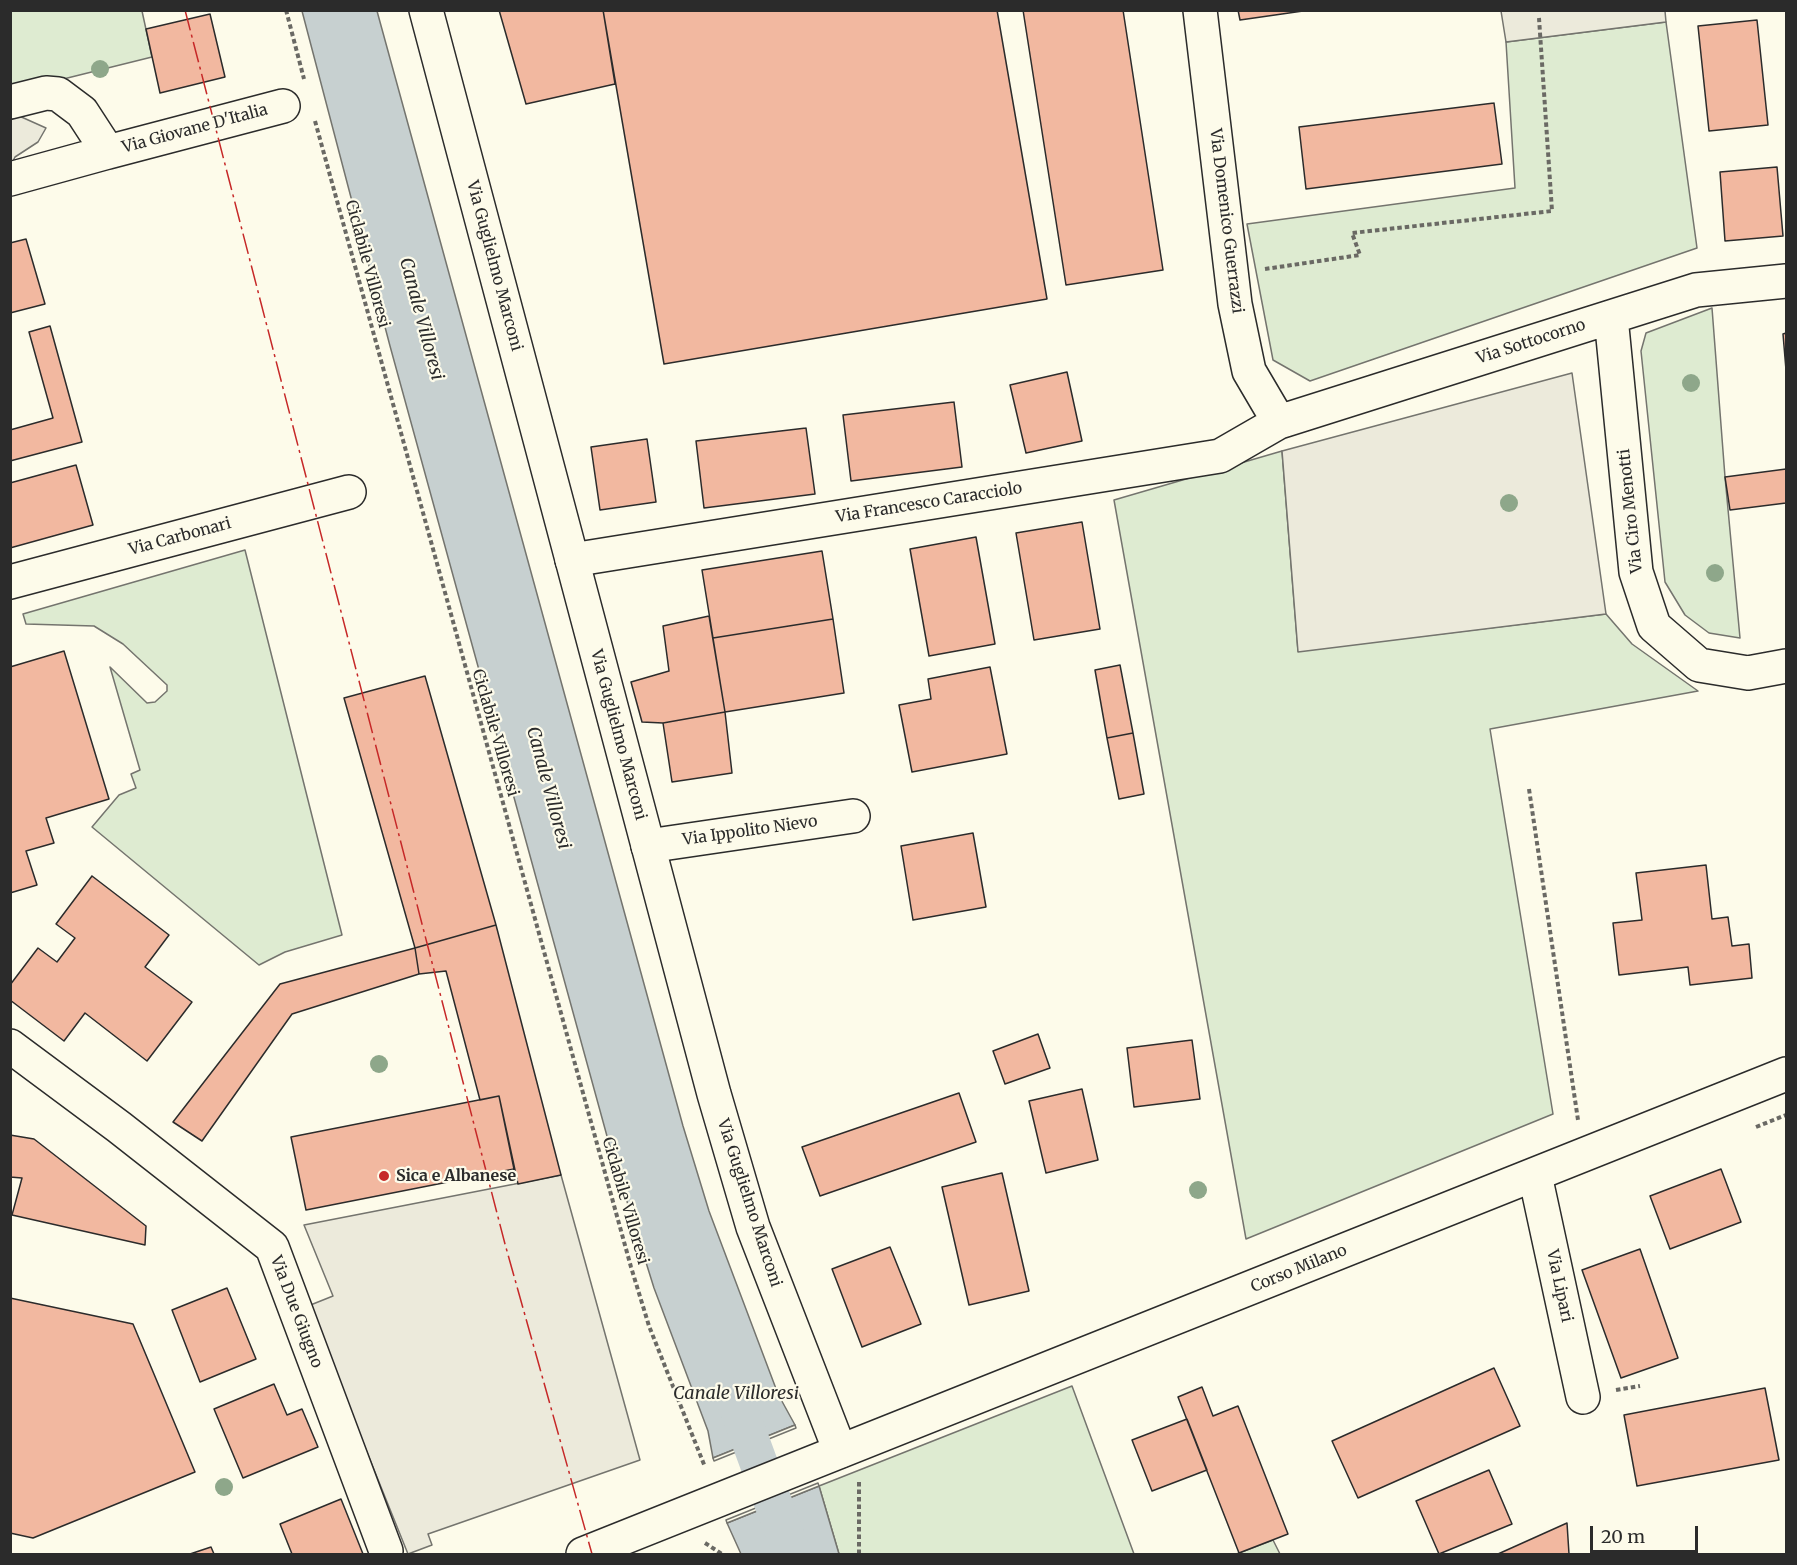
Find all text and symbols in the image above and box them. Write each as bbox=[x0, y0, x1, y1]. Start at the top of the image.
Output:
street label: Via Giovane D'Italia bbox=[120, 100, 270, 158]
street label: Via Domenico Guerrazzi bbox=[1205, 127, 1247, 315]
street label: Via Guglielmo Marconi bbox=[462, 179, 526, 353]
street label: Ciclabile Villoresi bbox=[341, 198, 393, 330]
water label: Canale Villoresi bbox=[394, 255, 448, 383]
street label: Via Sottocorno bbox=[1474, 315, 1588, 369]
street label: Via Ciro Menotti bbox=[1615, 448, 1647, 574]
street label: Via Francesco Caracciolo bbox=[835, 479, 1023, 527]
street label: Via Carbonari bbox=[127, 514, 233, 560]
street label: Via Guglielmo Marconi bbox=[586, 648, 650, 822]
street label: Ciclabile Villoresi bbox=[468, 667, 522, 799]
water label: Canale Villoresi bbox=[521, 724, 575, 852]
street label: Via Ippolito Nievo bbox=[681, 812, 819, 850]
street label: Via Guglielmo Marconi bbox=[713, 1117, 785, 1289]
street label: Ciclabile Villoresi bbox=[598, 1135, 652, 1267]
place label: Sica e Albanese bbox=[396, 1166, 516, 1186]
marker: Sica e Albanese bbox=[377, 1169, 391, 1183]
street label: Corso Milano bbox=[1248, 1241, 1350, 1297]
street label: Via Lipari bbox=[1542, 1248, 1576, 1324]
street label: Via Due Giugno bbox=[266, 1253, 326, 1371]
water label: Canale Villoresi bbox=[673, 1383, 799, 1405]
scale bar bbox=[1593, 1514, 1701, 1552]
text: 20 m bbox=[1601, 1525, 1645, 1548]

